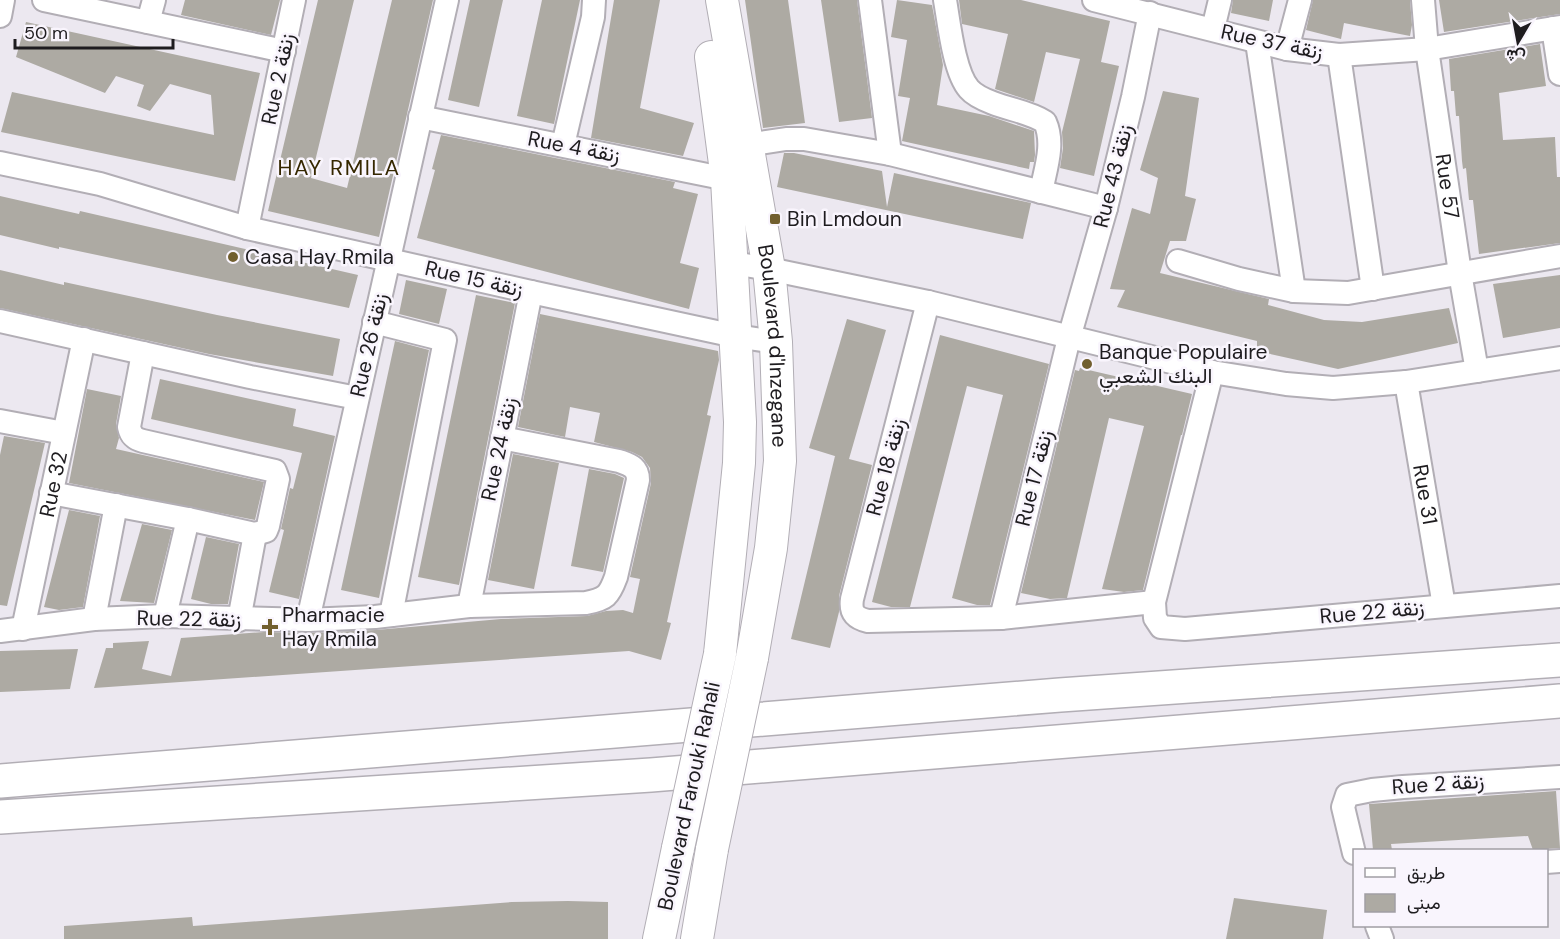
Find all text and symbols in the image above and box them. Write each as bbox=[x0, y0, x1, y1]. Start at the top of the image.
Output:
scale bar bbox=[15, 12, 172, 50]
north arrow bbox=[1488, 12, 1548, 72]
street label: Rue 37 زنقة bbox=[1218, 17, 1326, 67]
text: 50 m bbox=[24, 21, 68, 45]
street label: Rue 2 زنقة bbox=[255, 31, 301, 127]
text: ش bbox=[1504, 44, 1527, 68]
street label: Rue 43 زنقة bbox=[1087, 121, 1139, 231]
street label: Rue 4 زنقة bbox=[525, 124, 623, 170]
street label: Rue 57 bbox=[1429, 152, 1466, 221]
district label: HAY RMILA bbox=[277, 153, 401, 182]
place label: Bin Lmdoun bbox=[787, 205, 902, 233]
marker: Bin Lmdoun bbox=[768, 212, 782, 226]
street label: Boulevard d'Inzegane bbox=[751, 242, 794, 448]
place label: Casa Hay Rmila bbox=[245, 243, 394, 271]
marker: Casa Hay Rmila bbox=[226, 250, 240, 264]
street label: Rue 15 زنقة bbox=[422, 254, 526, 304]
street label: Rue 26 زنقة bbox=[343, 290, 395, 400]
place label: Banque Populaire البنك الشعبي bbox=[1099, 338, 1268, 393]
marker: Banque Populaire البنك الشعبي bbox=[1080, 357, 1094, 371]
street label: Rue 24 زنقة bbox=[474, 395, 524, 503]
street label: Rue 18 زنقة bbox=[860, 415, 912, 519]
street label: Rue 17 زنقة bbox=[1009, 427, 1059, 529]
street label: Rue 32 bbox=[33, 449, 74, 520]
street label: Rue 31 bbox=[1406, 462, 1444, 527]
street label: Rue 22 زنقة bbox=[1319, 593, 1425, 631]
place label: Pharmacie Hay Rmila bbox=[282, 601, 385, 653]
street label: Rue 22 زنقة bbox=[136, 604, 242, 634]
marker: Pharmacie Hay Rmila bbox=[263, 620, 277, 634]
street label: Boulevard Farouki Rahali bbox=[651, 679, 727, 913]
street label: Rue 2 زنقة bbox=[1391, 767, 1485, 801]
legend bbox=[1353, 849, 1548, 927]
text: طريق bbox=[1407, 861, 1445, 885]
text: مبنى bbox=[1407, 891, 1441, 915]

